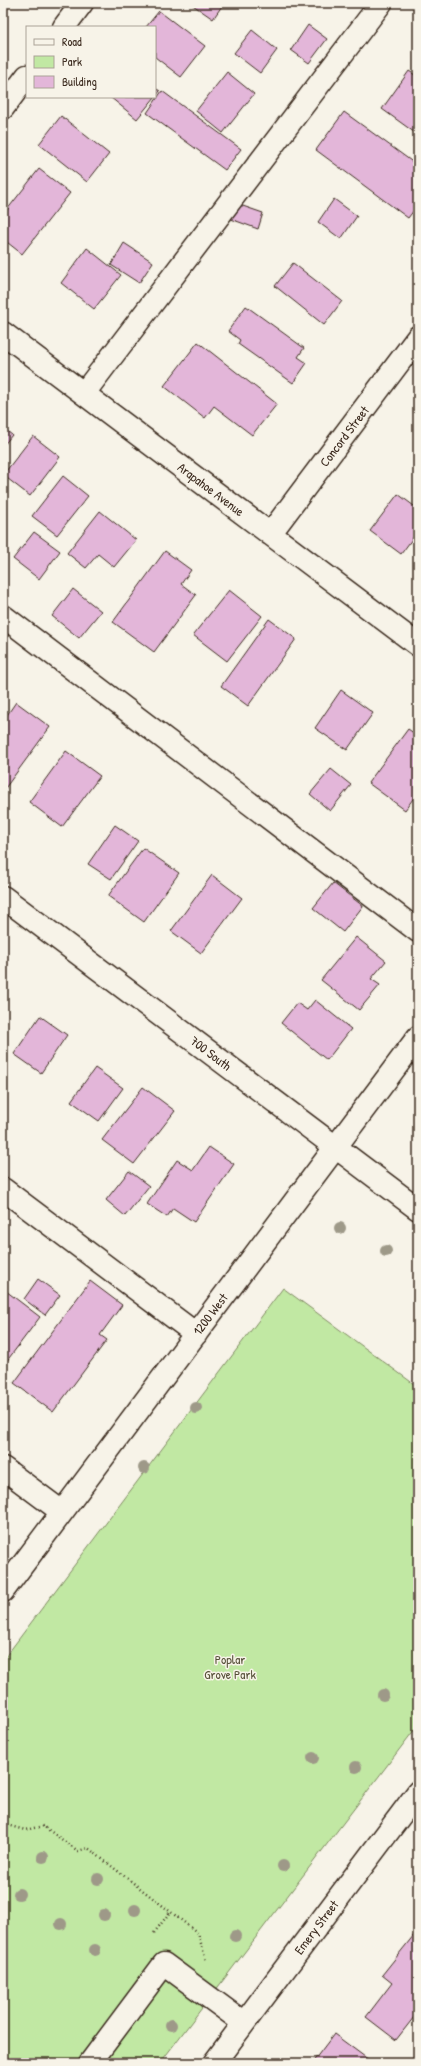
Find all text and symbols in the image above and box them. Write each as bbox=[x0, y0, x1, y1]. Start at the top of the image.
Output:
legend bbox=[26, 26, 156, 98]
text: Road bbox=[62, 33, 82, 50]
text: Park bbox=[62, 53, 82, 70]
text: Building bbox=[62, 73, 97, 90]
street label: Concord Street bbox=[315, 401, 373, 470]
street label: Arapahoe Avenue bbox=[174, 458, 248, 520]
street label: 700 South bbox=[187, 1032, 236, 1075]
street label: 1200 West bbox=[188, 1289, 232, 1339]
park label: Poplar Grove Park bbox=[204, 1650, 256, 1683]
street label: Emery Street bbox=[290, 1896, 343, 1958]

